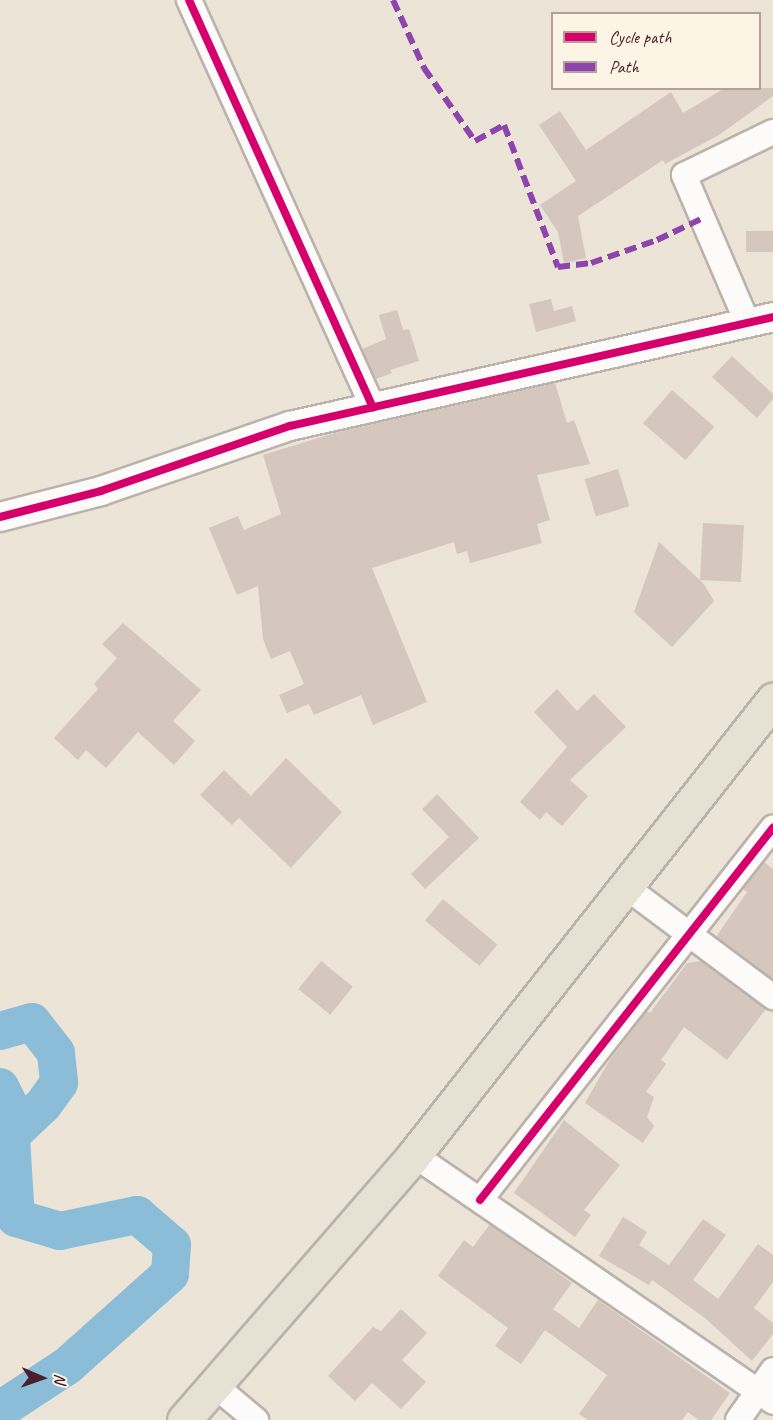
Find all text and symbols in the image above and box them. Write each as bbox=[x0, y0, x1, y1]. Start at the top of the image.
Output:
legend bbox=[551, 12, 761, 90]
text: Cycle path bbox=[609, 26, 671, 48]
text: Path bbox=[609, 56, 639, 78]
north arrow bbox=[12, 1348, 72, 1408]
text: N bbox=[50, 1373, 70, 1384]

